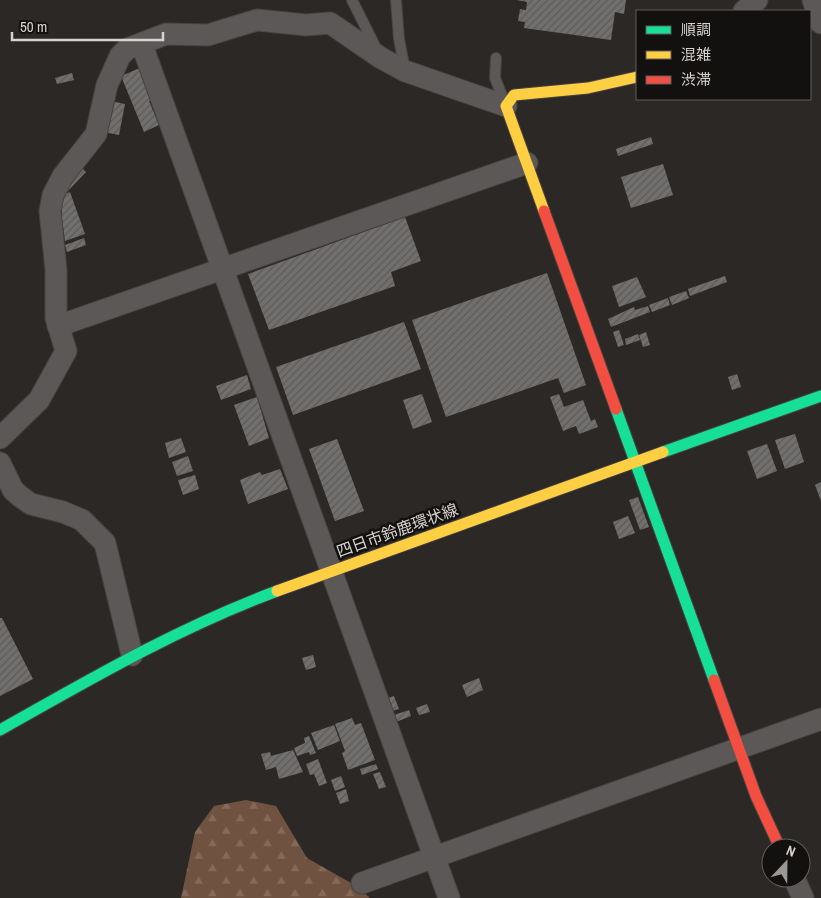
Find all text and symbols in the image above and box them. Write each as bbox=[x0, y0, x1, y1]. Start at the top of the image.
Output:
scale bar bbox=[12, 10, 164, 42]
legend bbox=[636, 10, 811, 100]
text: 50 m bbox=[20, 16, 47, 37]
text: 順調 bbox=[681, 19, 711, 40]
text: 混雑 bbox=[681, 44, 711, 65]
text: 渋滞 bbox=[681, 69, 711, 90]
street label: 四日市鈴鹿環状線 bbox=[333, 498, 461, 562]
north arrow bbox=[761, 838, 811, 888]
text: N bbox=[784, 841, 798, 861]

